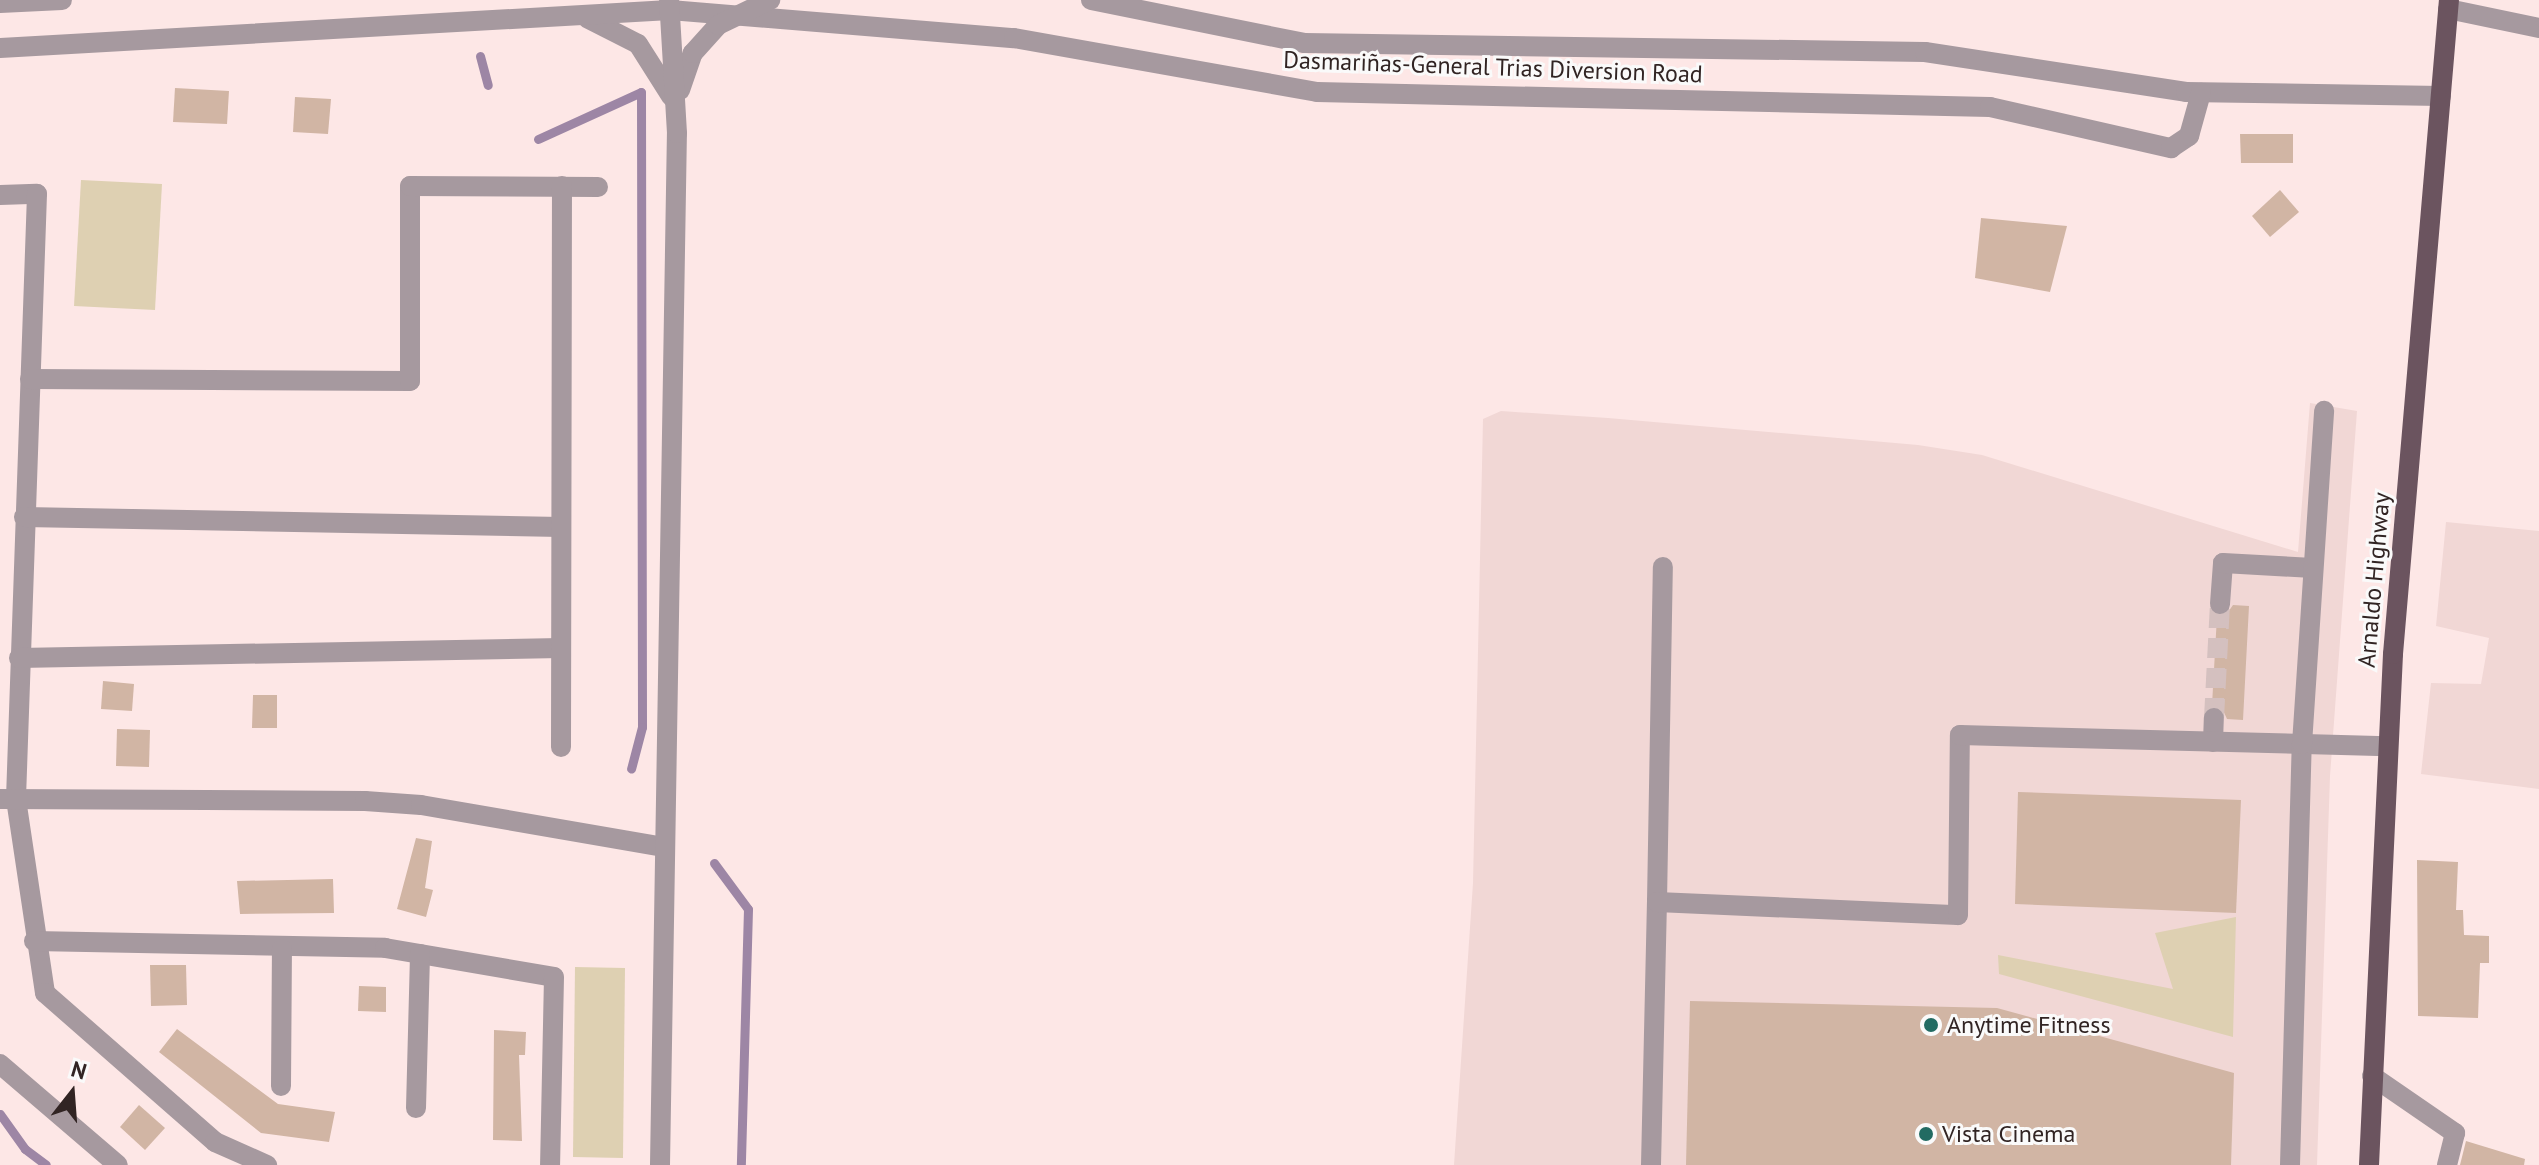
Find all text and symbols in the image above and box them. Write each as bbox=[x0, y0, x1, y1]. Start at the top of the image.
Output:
street label: Dasmariñas-General Trias Diversion Road bbox=[1282, 45, 1704, 89]
street label: Arnaldo Highway bbox=[2352, 491, 2396, 669]
place label: Anytime Fitness bbox=[1947, 1011, 2111, 1039]
marker: Anytime Fitness bbox=[1922, 1016, 1940, 1034]
north arrow bbox=[32, 1053, 112, 1133]
text: N bbox=[68, 1055, 90, 1086]
place label: Vista Cinema bbox=[1942, 1120, 2075, 1148]
marker: Vista Cinema bbox=[1917, 1125, 1935, 1143]

